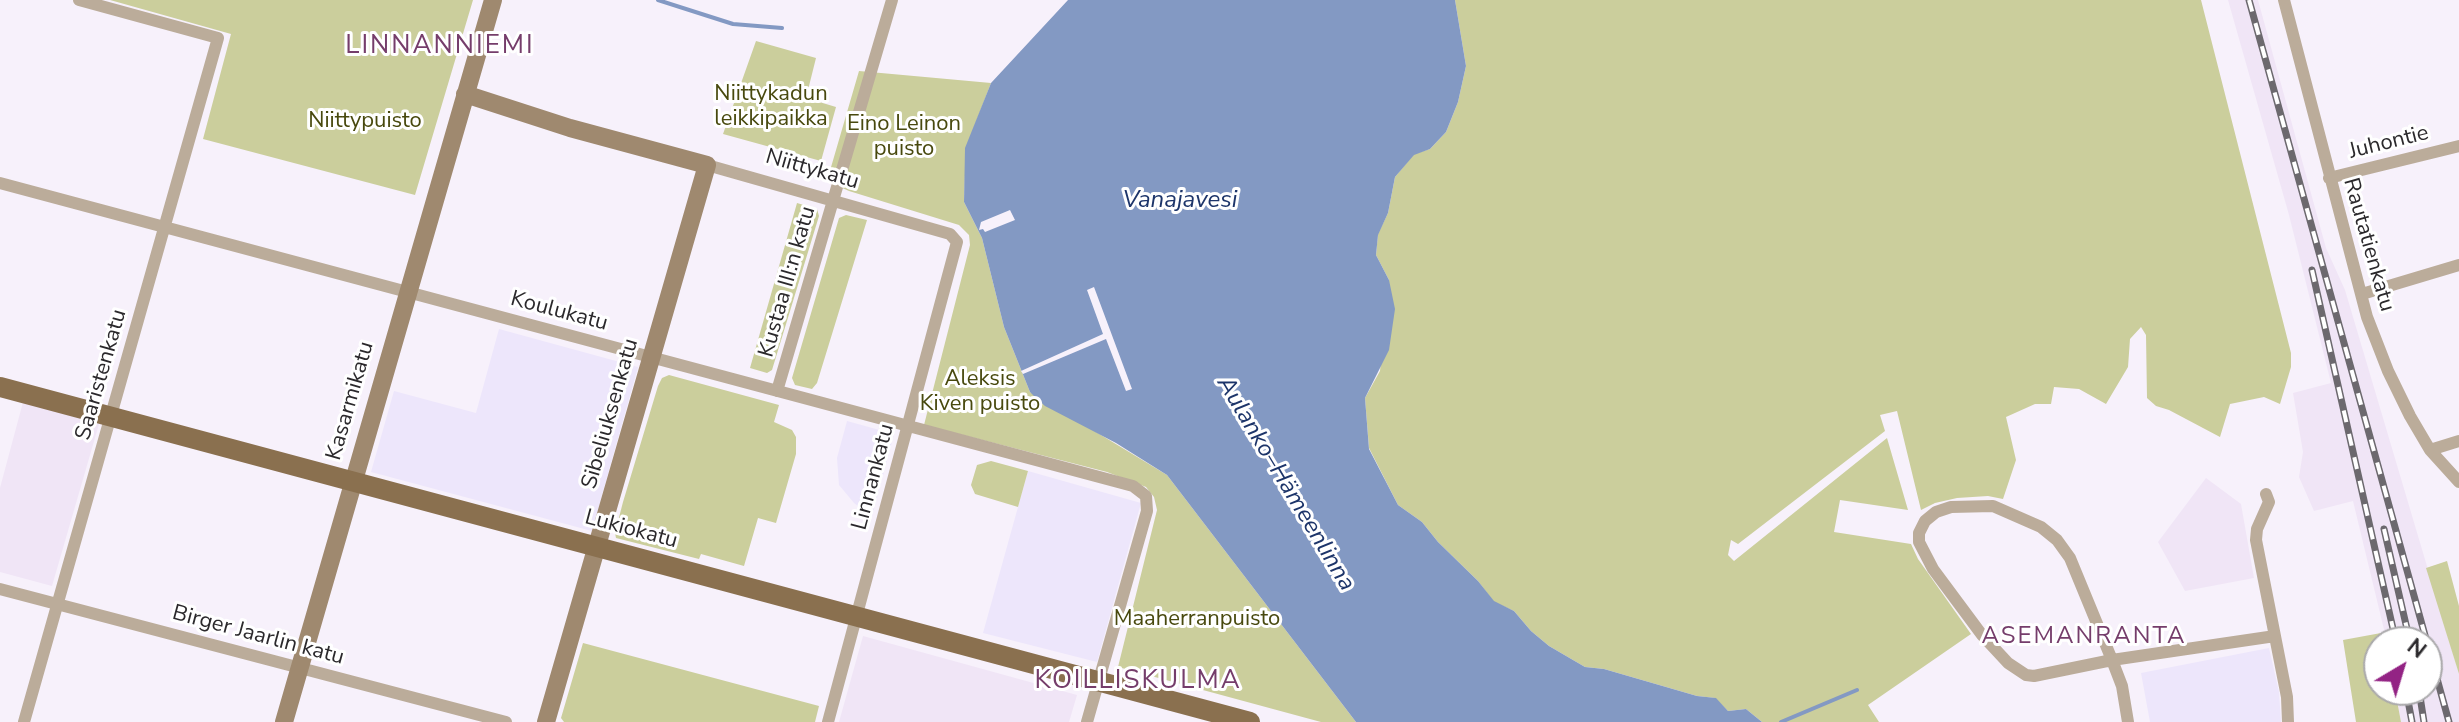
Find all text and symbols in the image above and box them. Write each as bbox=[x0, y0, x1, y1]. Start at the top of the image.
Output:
district label: LINNANNIEMI bbox=[345, 31, 535, 63]
park label: Niittykadun leikkipaikka bbox=[714, 82, 828, 134]
park label: Niittypuisto bbox=[308, 109, 422, 135]
park label: Eino Leinon puisto bbox=[847, 112, 961, 164]
street label: Juhontie bbox=[2346, 120, 2432, 166]
street label: Niittykatu bbox=[762, 144, 862, 196]
street label: Rautatienkatu bbox=[2336, 175, 2400, 315]
water label: Vanajavesi bbox=[1123, 187, 1237, 215]
street label: Kustaa III:n katu bbox=[754, 204, 822, 360]
street label: Koulukatu bbox=[508, 286, 610, 338]
street label: Saaristenkatu bbox=[71, 307, 133, 443]
street label: Sibeliuksenkatu bbox=[577, 336, 645, 492]
street label: Kasarmikatu bbox=[321, 339, 381, 463]
park label: Aleksis Kiven puisto bbox=[920, 367, 1040, 418]
water label: Aulanko–Hämeenlinna bbox=[1210, 372, 1360, 596]
street label: Linnankatu bbox=[847, 421, 901, 533]
street label: Lukiokatu bbox=[582, 505, 680, 555]
street label: Birger Jaarlin katu bbox=[169, 600, 347, 672]
park label: Maaherranpuisto bbox=[1114, 607, 1280, 633]
district label: ASEMANRANTA bbox=[1981, 623, 2187, 651]
north arrow bbox=[2363, 626, 2443, 706]
text: N bbox=[2401, 632, 2432, 666]
district label: KOILLISKULMA bbox=[1034, 666, 1242, 698]

